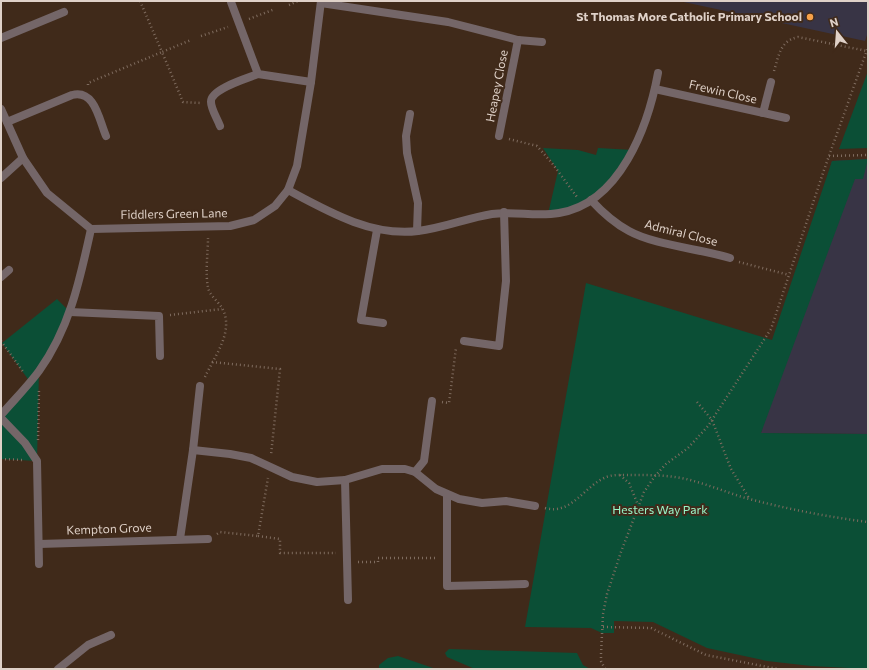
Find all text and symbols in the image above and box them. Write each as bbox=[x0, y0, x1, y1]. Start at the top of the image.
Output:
place label: St Thomas More Catholic Primary School bbox=[576, 9, 802, 23]
marker: St Thomas More Catholic Primary School bbox=[805, 12, 815, 22]
north arrow bbox=[817, 12, 857, 52]
text: N bbox=[828, 15, 840, 29]
street label: Heapey Close bbox=[482, 48, 510, 123]
street label: Frewin Close bbox=[688, 76, 759, 106]
street label: Fiddlers Green Lane bbox=[120, 205, 228, 221]
street label: Admiral Close bbox=[643, 216, 719, 248]
park label: Hesters Way Park bbox=[612, 502, 708, 516]
street label: Kempton Grove bbox=[66, 520, 152, 536]

